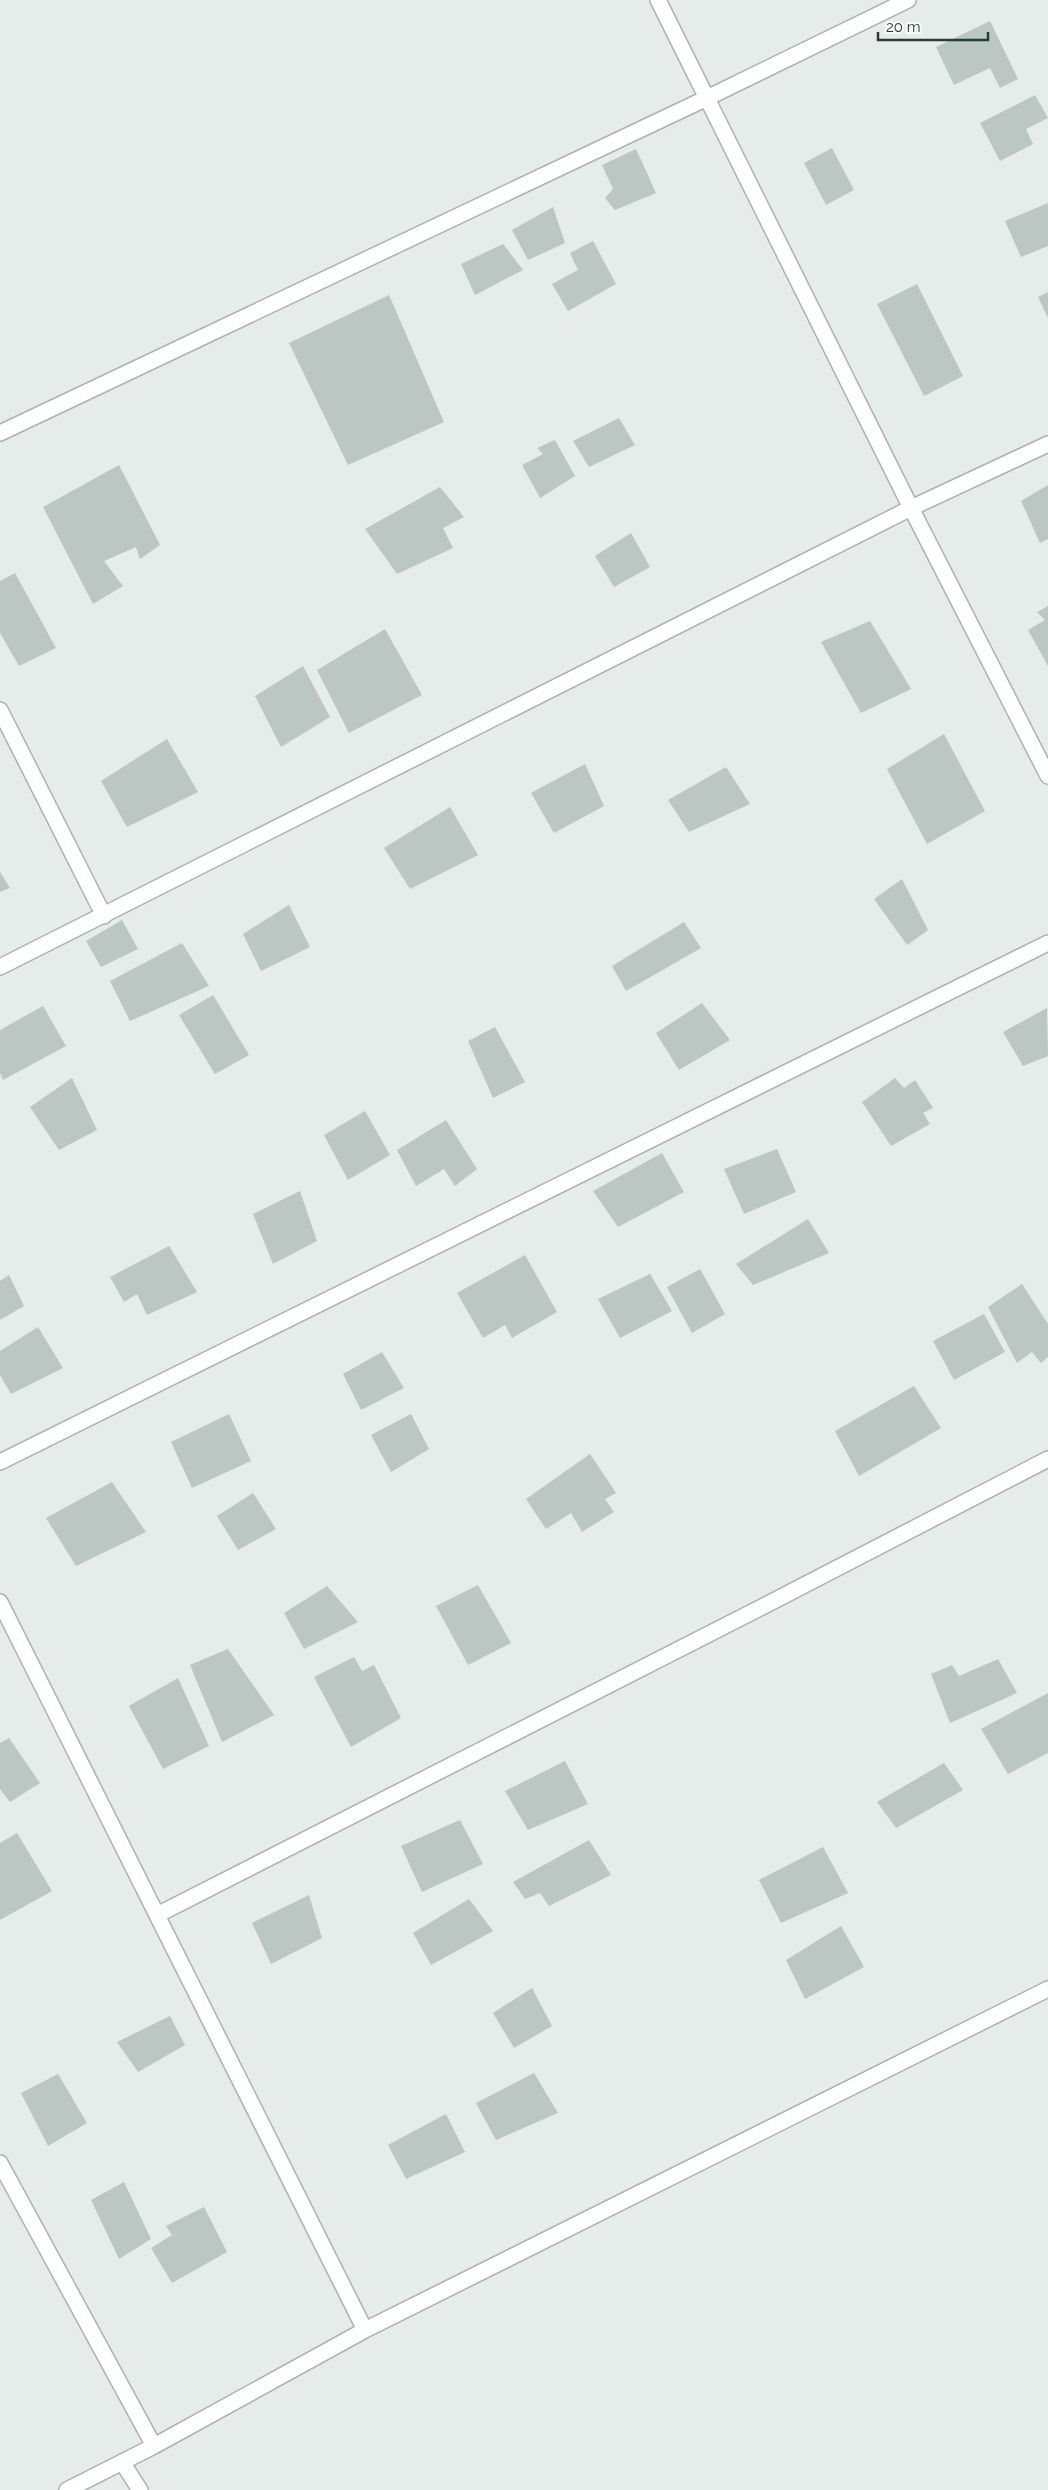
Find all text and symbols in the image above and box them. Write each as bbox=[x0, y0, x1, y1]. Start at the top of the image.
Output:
scale bar bbox=[878, 10, 988, 42]
text: 20 m bbox=[886, 18, 921, 36]

